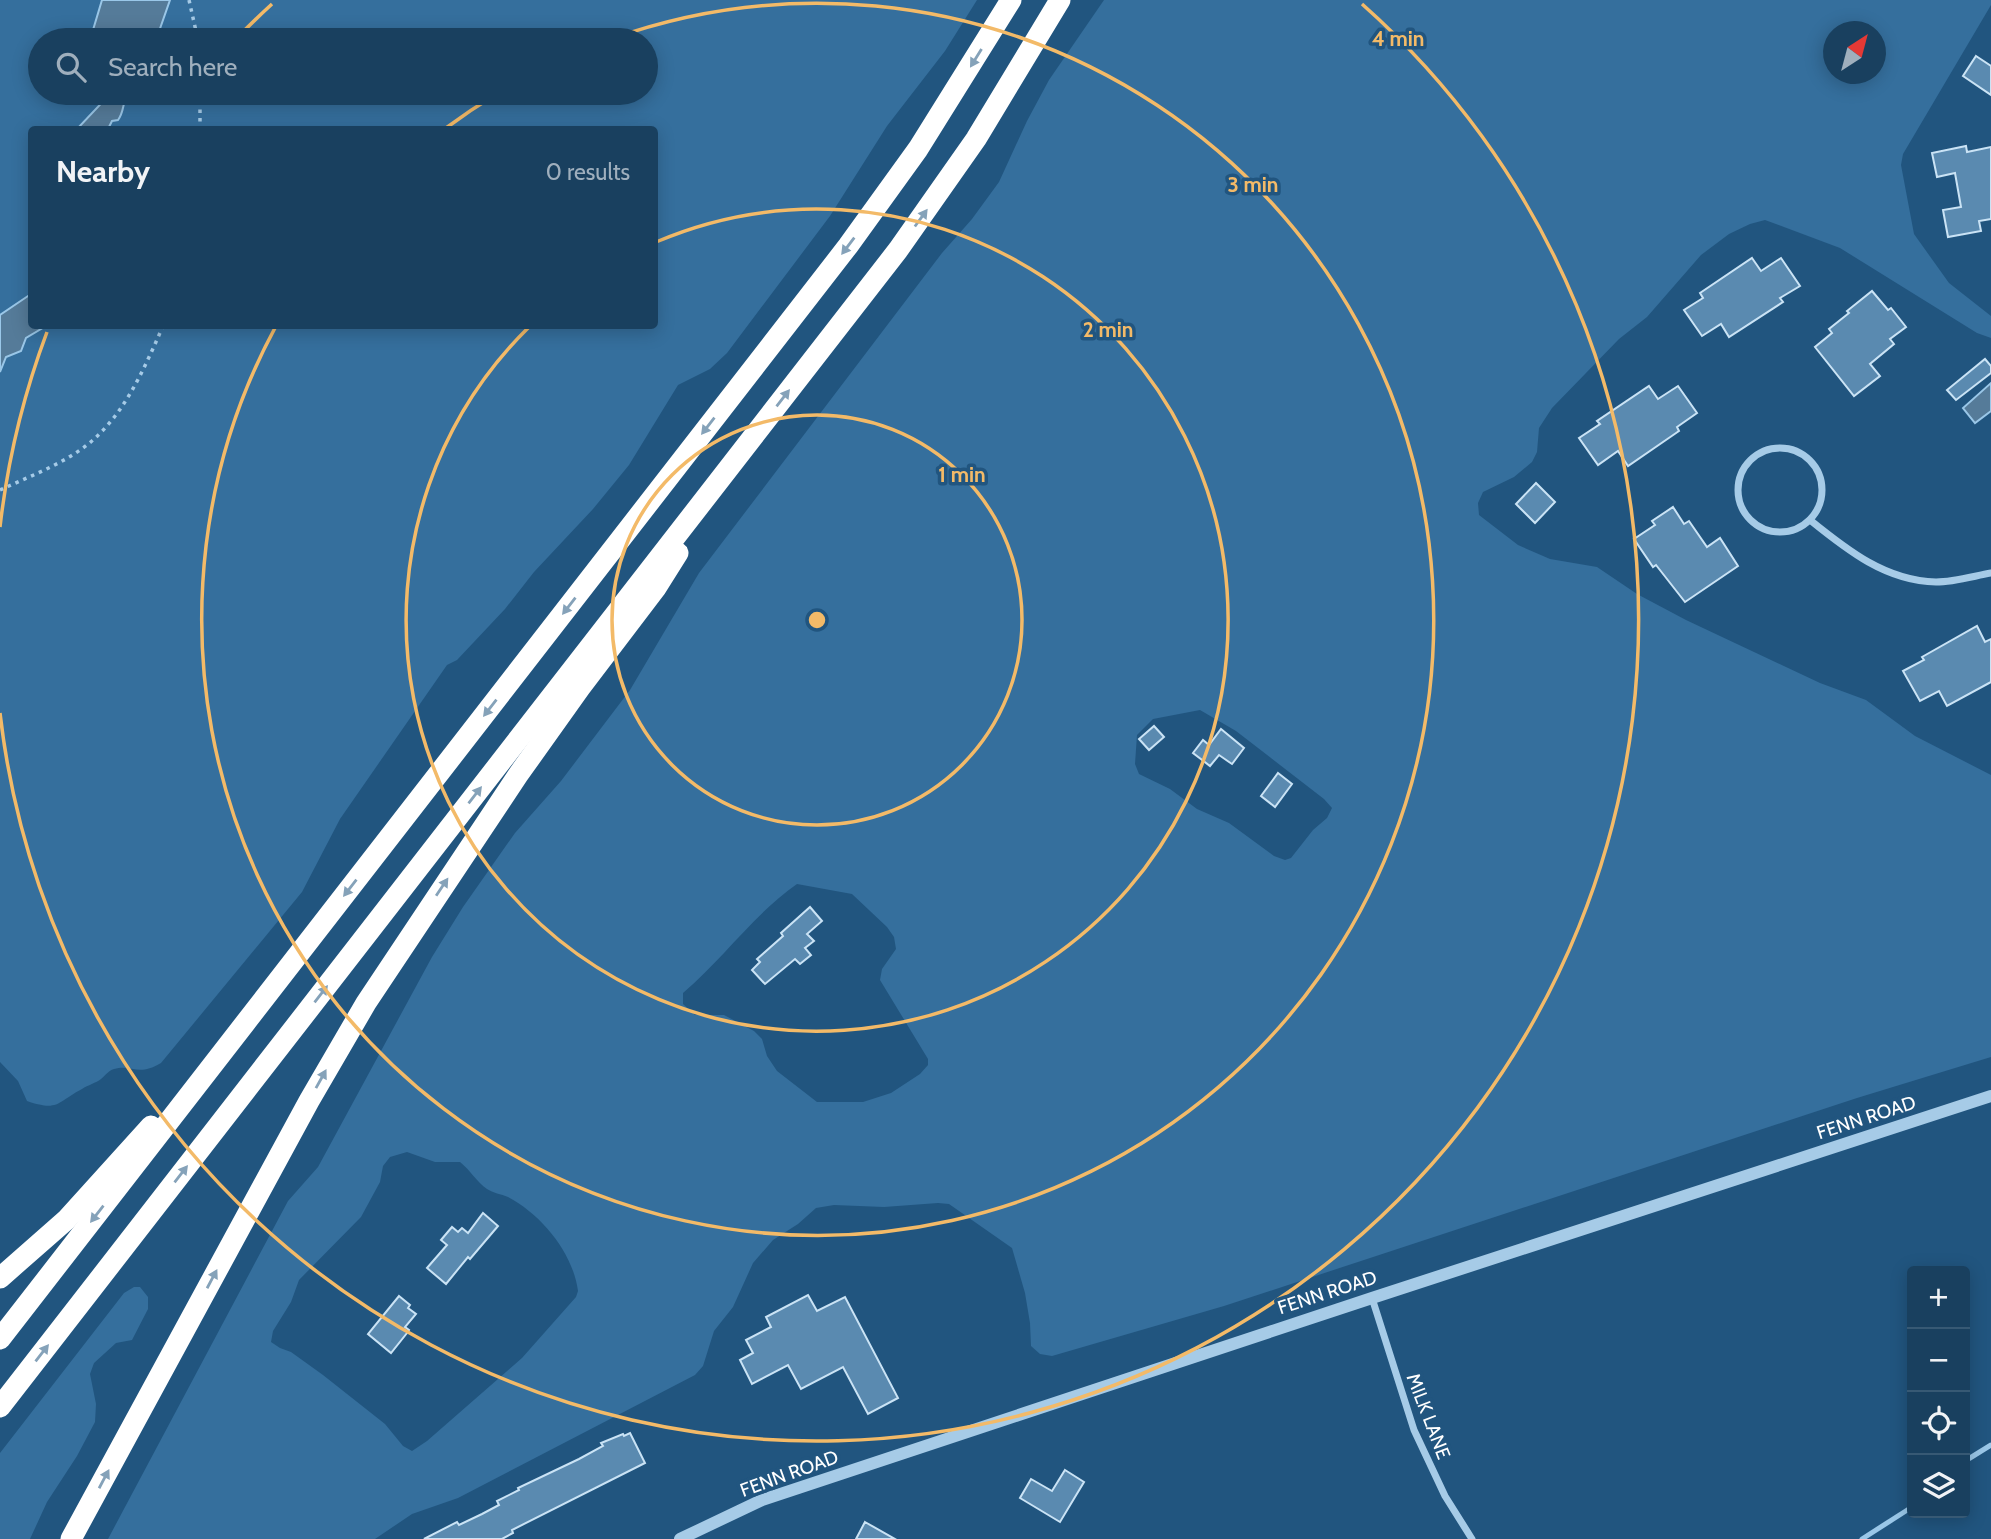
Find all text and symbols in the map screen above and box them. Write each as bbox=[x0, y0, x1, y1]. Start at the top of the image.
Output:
north arrow bbox=[1823, 21, 1886, 84]
text: 4 min bbox=[1372, 26, 1424, 51]
search box bbox=[28, 28, 658, 105]
icon: search bbox=[52, 48, 90, 86]
one-way arrow bbox=[970, 49, 983, 68]
text: Search here bbox=[108, 51, 237, 83]
text: Nearby bbox=[56, 153, 150, 190]
text: 0 results bbox=[546, 158, 630, 186]
text: 3 min bbox=[1228, 172, 1278, 197]
one-way arrow bbox=[914, 209, 929, 227]
one-way arrow bbox=[841, 237, 855, 255]
text: 2 min bbox=[1083, 317, 1133, 342]
one-way arrow bbox=[776, 389, 790, 407]
one-way arrow bbox=[702, 417, 716, 435]
text: 1 min bbox=[938, 462, 986, 487]
one-way arrow bbox=[562, 596, 577, 614]
centre of rings bbox=[805, 608, 829, 632]
one-way arrow bbox=[483, 699, 497, 717]
one-way arrow bbox=[468, 786, 482, 804]
one-way arrow bbox=[436, 877, 449, 897]
one-way arrow bbox=[343, 878, 358, 896]
one-way arrow bbox=[313, 985, 327, 1003]
one-way arrow bbox=[315, 1069, 327, 1089]
street label: FENN ROAD bbox=[1814, 1091, 1919, 1144]
one-way arrow bbox=[174, 1165, 189, 1183]
one-way arrow bbox=[90, 1204, 105, 1222]
street label: FENN ROAD bbox=[1275, 1266, 1380, 1319]
map controls bbox=[1907, 1266, 1970, 1518]
button: + bbox=[1907, 1266, 1970, 1329]
one-way arrow bbox=[206, 1269, 218, 1289]
button: − bbox=[1907, 1329, 1970, 1392]
one-way arrow bbox=[34, 1345, 49, 1363]
street label: MILK LANE bbox=[1402, 1370, 1455, 1462]
button: locate bbox=[1907, 1392, 1970, 1455]
street label: FENN ROAD bbox=[737, 1445, 842, 1502]
button: layers bbox=[1907, 1455, 1970, 1518]
one-way arrow bbox=[98, 1469, 110, 1489]

